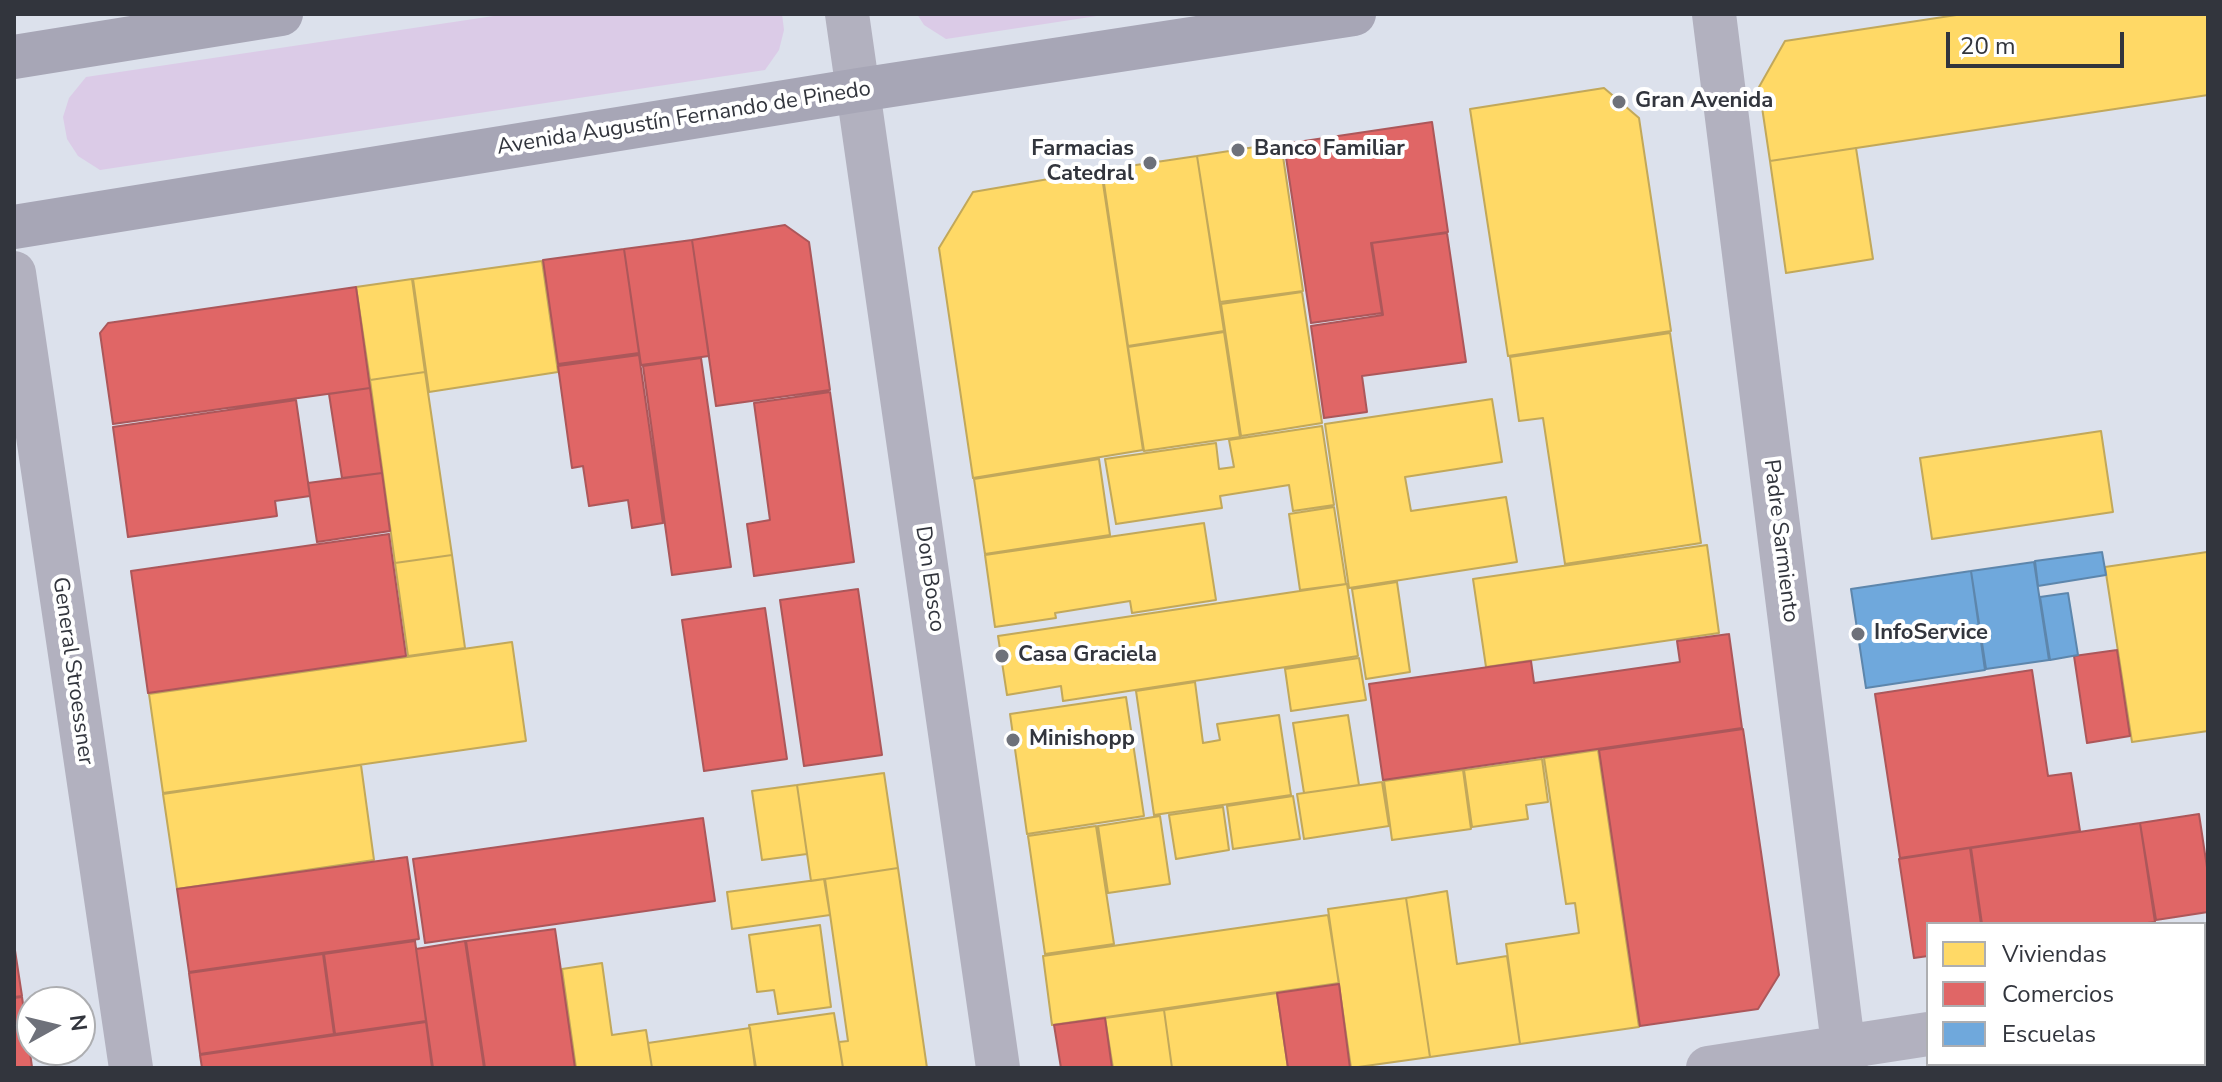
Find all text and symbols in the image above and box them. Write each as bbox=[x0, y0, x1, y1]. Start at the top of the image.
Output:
scale bar bbox=[1950, 16, 2128, 66]
text: 20 m bbox=[1960, 30, 2016, 62]
street label: Avenida Augustín Fernando de Pinedo bbox=[495, 76, 873, 162]
place label: Gran Avenida bbox=[1635, 89, 1773, 115]
marker: Gran Avenida bbox=[1610, 93, 1628, 111]
place label: Farmacias Catedral bbox=[1031, 137, 1134, 188]
place label: Banco Familiar bbox=[1254, 137, 1405, 163]
marker: Banco Familiar bbox=[1229, 141, 1247, 159]
marker: Farmacias Catedral bbox=[1141, 154, 1159, 172]
street label: Padre Sarmiento bbox=[1757, 458, 1803, 624]
street label: Don Bosco bbox=[909, 524, 949, 634]
street label: General Stroessner bbox=[46, 575, 98, 767]
place label: InfoService bbox=[1874, 621, 1988, 647]
marker: InfoService bbox=[1849, 625, 1867, 643]
place label: Casa Graciela bbox=[1018, 643, 1157, 669]
marker: Casa Graciela bbox=[993, 647, 1011, 665]
place label: Minishopp bbox=[1029, 727, 1135, 753]
marker: Minishopp bbox=[1004, 731, 1022, 749]
legend bbox=[1926, 922, 2206, 1066]
text: Viviendas bbox=[2002, 938, 2107, 970]
text: Comercios bbox=[2002, 978, 2114, 1010]
north arrow bbox=[16, 986, 96, 1066]
text: N bbox=[62, 1013, 94, 1033]
text: Escuelas bbox=[2002, 1018, 2096, 1050]

